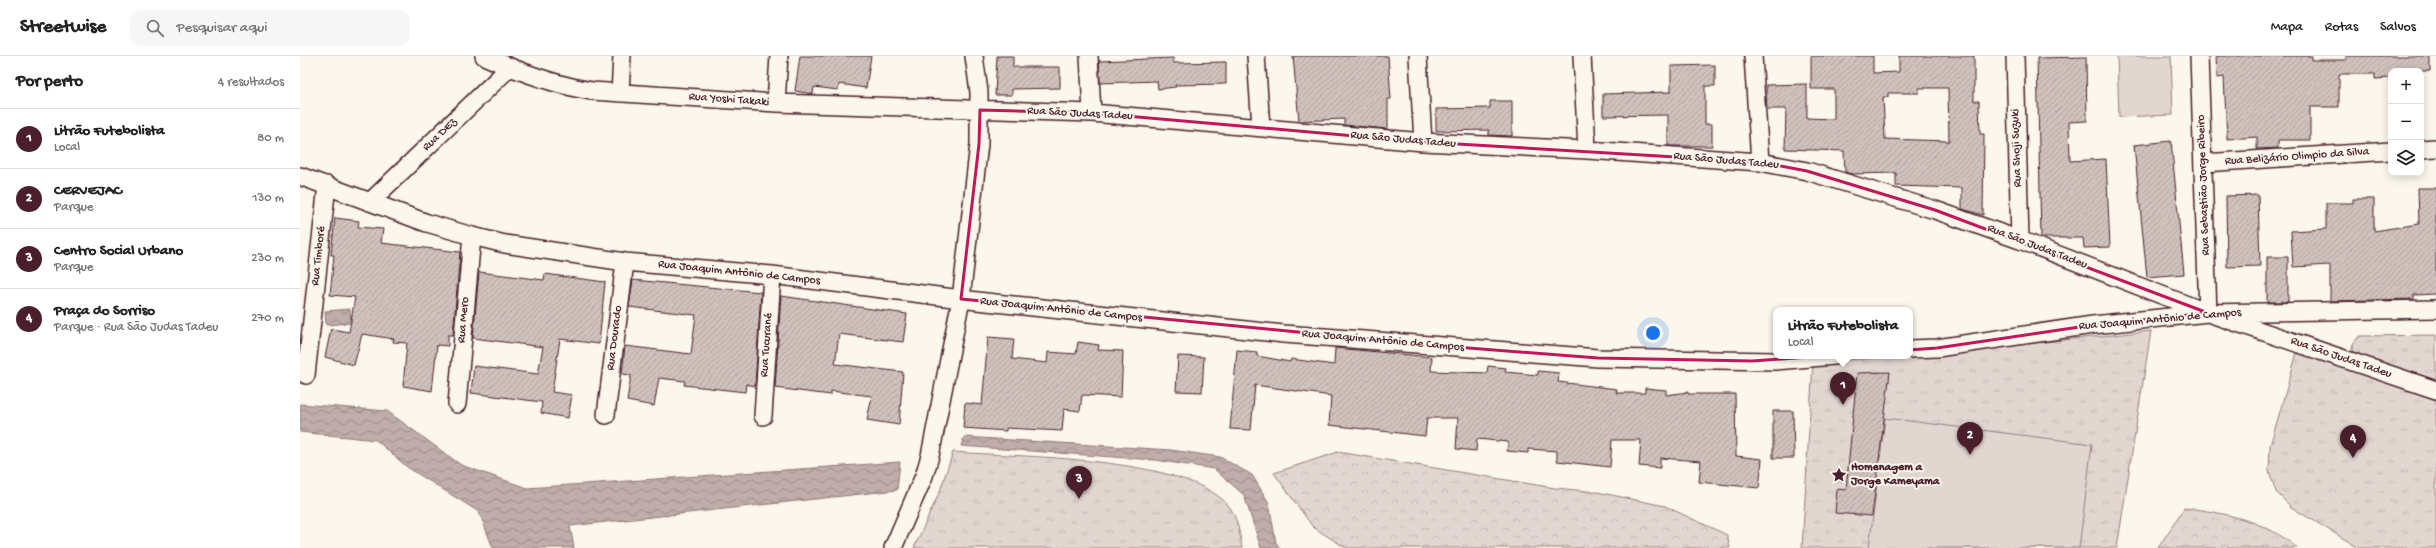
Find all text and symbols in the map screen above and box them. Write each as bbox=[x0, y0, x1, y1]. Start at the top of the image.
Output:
search box bbox=[130, 10, 410, 46]
text: Streetwise bbox=[20, 16, 106, 39]
icon: search bbox=[144, 17, 166, 39]
text: Pesquisar aqui bbox=[176, 19, 267, 37]
text: Mapa bbox=[2271, 19, 2303, 36]
text: Rotas bbox=[2325, 19, 2358, 36]
text: Salvos bbox=[2380, 19, 2416, 36]
map controls bbox=[2388, 68, 2424, 176]
button: + bbox=[2388, 68, 2424, 104]
text: Por perto bbox=[16, 72, 83, 92]
text: 4 resultados bbox=[218, 75, 284, 90]
street label: Rua Yoshi Takaki bbox=[688, 90, 770, 110]
street label: Rua São Judas Tadeu bbox=[1027, 104, 1134, 124]
button: − bbox=[2388, 104, 2424, 140]
street label: Rua Shoji Suzuki bbox=[2009, 108, 2025, 188]
street label: Rua Sebastião Jorge Ribeiro bbox=[2195, 114, 2213, 256]
street label: Rua DEz bbox=[420, 115, 460, 155]
text: Litrão Futebolista bbox=[54, 122, 165, 140]
street label: Rua São Judas Tadeu bbox=[1350, 128, 1457, 152]
text: 1 bbox=[26, 131, 32, 146]
text: 80 m bbox=[257, 131, 284, 146]
text: Local bbox=[54, 140, 80, 155]
button: layers bbox=[2388, 140, 2424, 176]
street label: Rua Belizário Olimpio da Silva bbox=[2224, 145, 2370, 169]
street label: Rua São Judas Tadeu bbox=[1673, 149, 1780, 173]
text: CERVEJAC bbox=[54, 182, 122, 200]
text: 2 bbox=[26, 191, 32, 206]
text: 130 m bbox=[252, 191, 284, 206]
text: Parque bbox=[54, 200, 94, 215]
street label: Rua São Judas Tadeu bbox=[1985, 222, 2089, 273]
street label: Rua Timboré bbox=[309, 225, 329, 287]
text: Centro Social Urbano bbox=[54, 242, 183, 260]
text: 3 bbox=[26, 251, 32, 266]
text: 230 m bbox=[251, 251, 284, 266]
street label: Rua Joaquim Antônio de Campos bbox=[657, 258, 821, 289]
text: Parque bbox=[54, 260, 94, 275]
street label: Rua Joaquim Antônio de Campos bbox=[979, 295, 1143, 326]
street label: Rua Mero bbox=[455, 296, 473, 344]
text: Praça do Sorriso bbox=[54, 302, 155, 320]
street label: Rua Dourado bbox=[604, 305, 626, 371]
street label: Rua Joaquim Antônio de Campos bbox=[2078, 306, 2242, 334]
popup bbox=[1773, 307, 1913, 359]
text: 4 bbox=[26, 311, 32, 326]
text: 270 m bbox=[251, 311, 284, 326]
street label: Rua Tucurané bbox=[758, 312, 776, 378]
text: Litrão Futebolista bbox=[1788, 317, 1898, 335]
text: Parque · Rua São Judas Tadeu bbox=[54, 320, 218, 335]
your location bbox=[1643, 323, 1663, 343]
street label: Rua Joaquim Antônio de Campos bbox=[1301, 327, 1465, 355]
street label: Rua São Judas Tadeu bbox=[2289, 334, 2394, 382]
text: Local bbox=[1788, 335, 1814, 350]
pin: 1 bbox=[1830, 372, 1856, 405]
pin: 2 bbox=[1957, 422, 1983, 455]
pin: 4 bbox=[2340, 425, 2366, 458]
place label: Homenagem a Jorge Kameyama bbox=[1850, 461, 1941, 489]
pin: 3 bbox=[1066, 466, 1092, 499]
place icon: Homenagem a Jorge Kameyama bbox=[1830, 466, 1848, 484]

